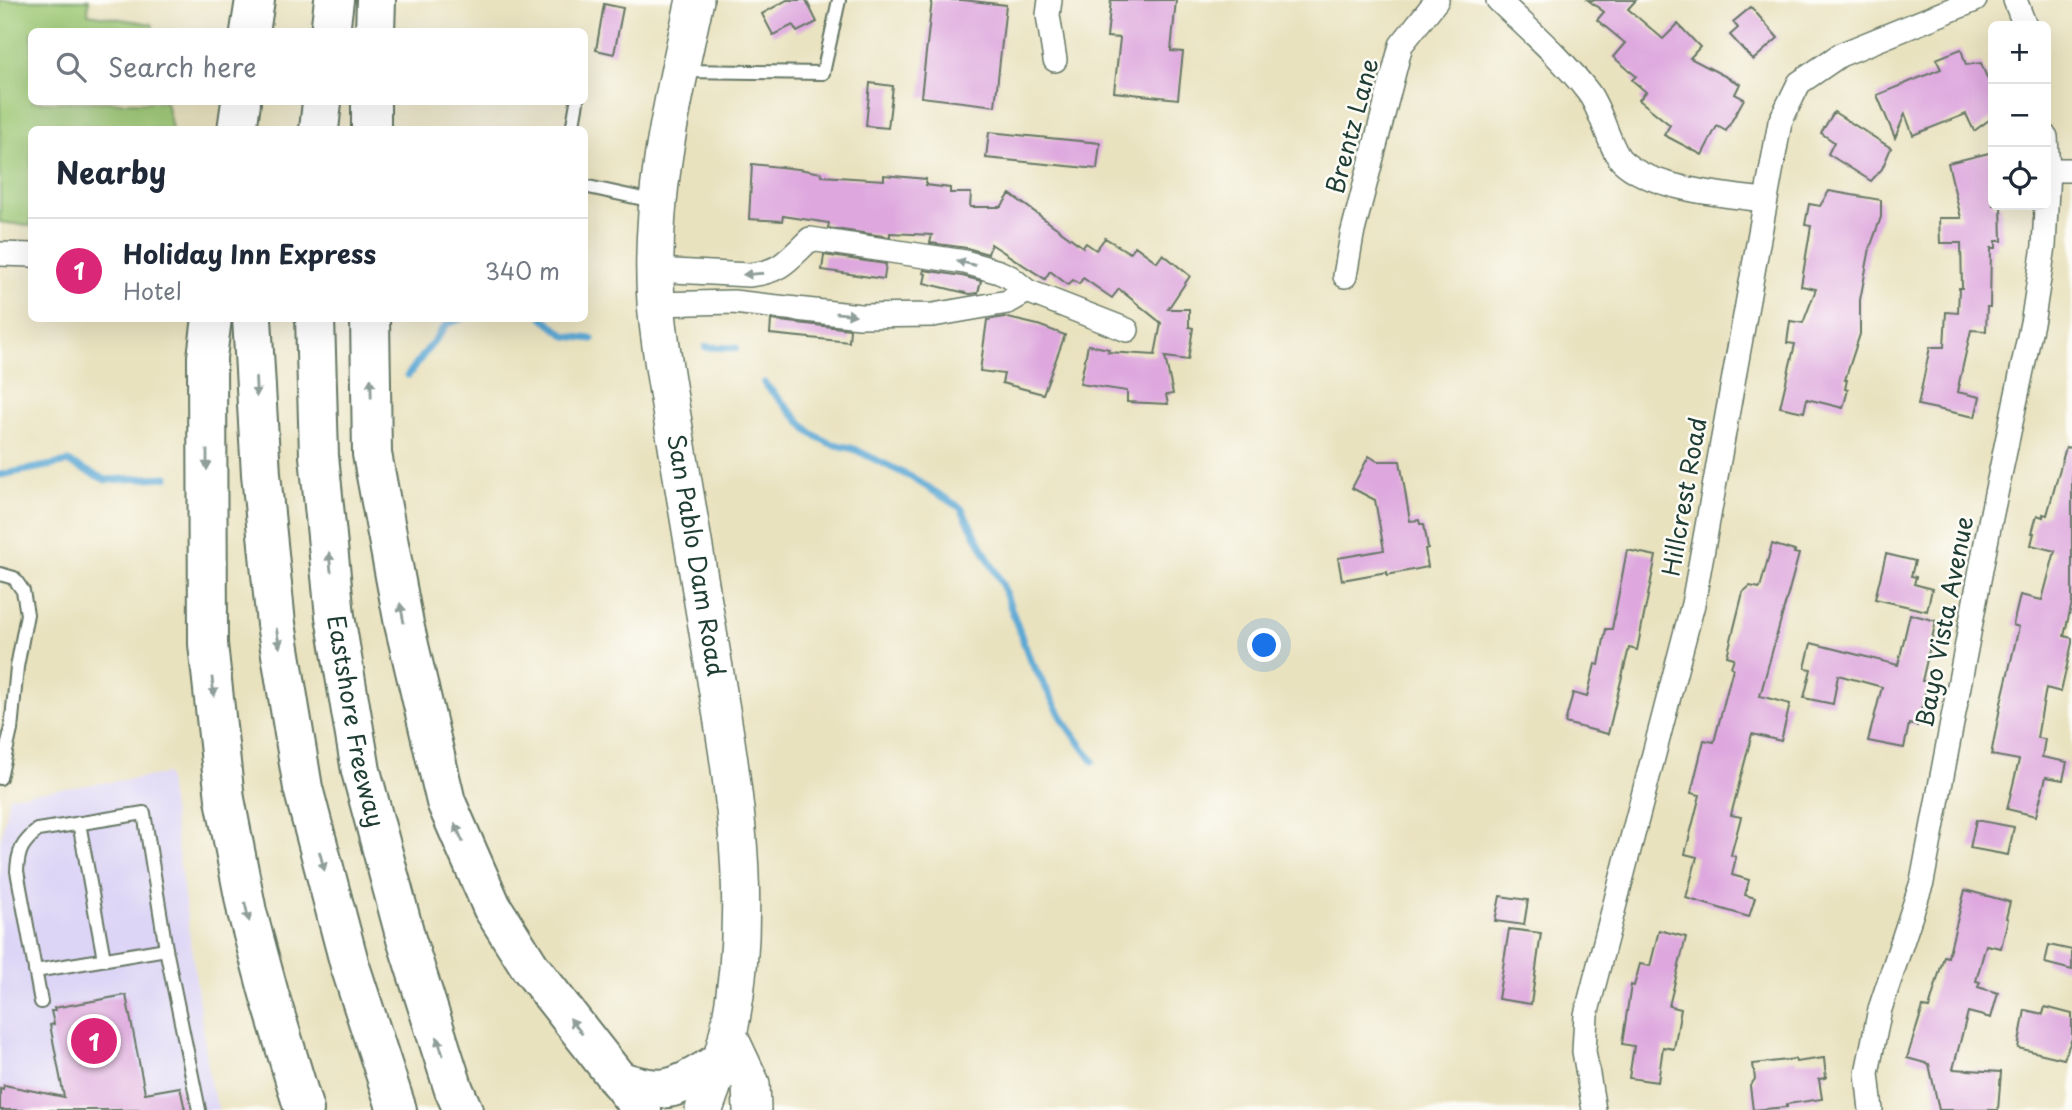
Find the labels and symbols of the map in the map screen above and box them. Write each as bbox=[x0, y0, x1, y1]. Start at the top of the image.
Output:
street label: Brentz Lane bbox=[1316, 54, 1386, 197]
one-way arrow bbox=[955, 258, 977, 269]
one-way arrow bbox=[742, 269, 764, 280]
one-way arrow bbox=[835, 309, 857, 320]
one-way arrow bbox=[251, 376, 262, 398]
one-way arrow bbox=[365, 377, 377, 399]
street label: Hillcrest Road bbox=[1651, 414, 1715, 579]
street label: San Pablo Dam Road bbox=[659, 431, 735, 679]
one-way arrow bbox=[201, 449, 213, 471]
street label: Bayo Vista Avenue bbox=[1905, 513, 1981, 730]
one-way arrow bbox=[324, 551, 335, 573]
one-way arrow bbox=[397, 602, 408, 624]
street label: Eastshore Freeway bbox=[319, 612, 395, 831]
one-way arrow bbox=[273, 627, 284, 649]
your location bbox=[1247, 628, 1281, 662]
one-way arrow bbox=[207, 676, 218, 698]
one-way arrow bbox=[453, 823, 465, 843]
one-way arrow bbox=[317, 850, 328, 872]
one-way arrow bbox=[242, 901, 253, 923]
pin: 1 bbox=[71, 1015, 117, 1067]
one-way arrow bbox=[569, 1018, 584, 1036]
one-way arrow bbox=[434, 1035, 444, 1056]

